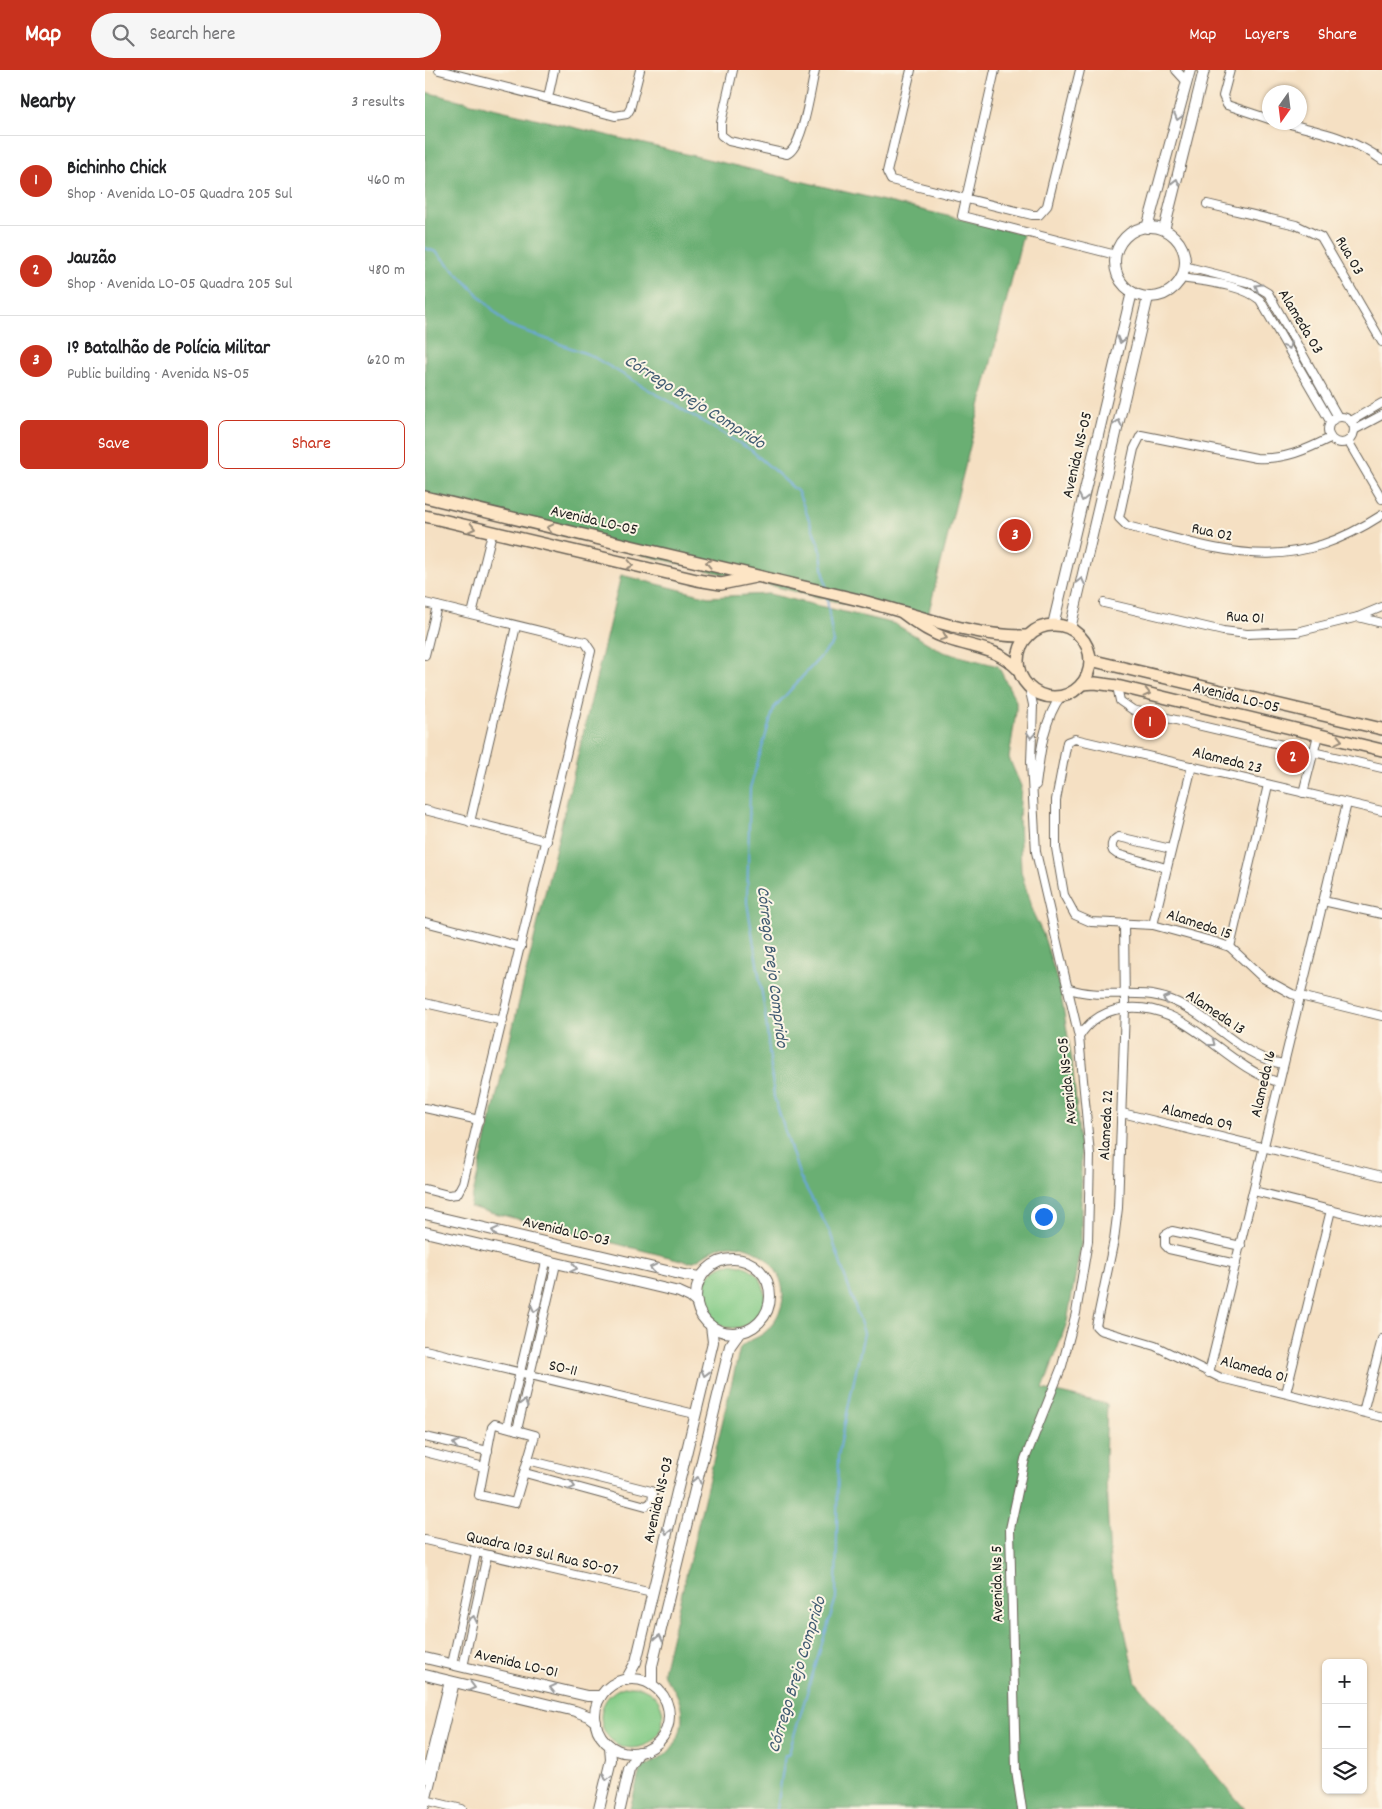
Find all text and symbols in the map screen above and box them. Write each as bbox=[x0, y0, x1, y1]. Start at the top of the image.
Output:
search box bbox=[91, 13, 441, 58]
text: Map bbox=[25, 18, 61, 52]
icon: search bbox=[109, 21, 137, 49]
text: Search here bbox=[149, 22, 235, 49]
text: Map bbox=[1189, 23, 1216, 48]
text: Layers bbox=[1244, 23, 1290, 48]
text: Share bbox=[1318, 23, 1357, 48]
north arrow bbox=[1262, 85, 1307, 130]
text: Nearby bbox=[20, 88, 75, 118]
text: 3 results bbox=[351, 91, 405, 114]
one-way arrow bbox=[1173, 113, 1183, 121]
text: Bichinho Chick bbox=[67, 156, 167, 183]
text: 1 bbox=[34, 169, 38, 192]
text: 460 m bbox=[367, 169, 405, 192]
one-way arrow bbox=[1170, 179, 1180, 187]
text: Shop · Avenida LO-05 Quadra 205 Sul bbox=[67, 183, 292, 206]
street label: Rua 03 bbox=[1329, 232, 1369, 280]
text: Jauzão bbox=[67, 246, 116, 273]
text: 2 bbox=[33, 259, 40, 282]
text: 480 m bbox=[369, 259, 405, 282]
text: Shop · Avenida LO-05 Quadra 205 Sul bbox=[67, 273, 292, 296]
one-way arrow bbox=[1255, 284, 1264, 294]
street label: Alameda 03 bbox=[1271, 285, 1329, 359]
one-way arrow bbox=[1116, 335, 1127, 344]
text: 1º Batalhão de Polícia Militar bbox=[67, 336, 270, 363]
one-way arrow bbox=[1282, 341, 1292, 350]
text: 3 bbox=[32, 349, 40, 372]
text: 620 m bbox=[367, 349, 405, 372]
water label: Córrego Brejo Comprido bbox=[619, 349, 770, 457]
text: Public building · Avenida NS-05 bbox=[67, 363, 249, 386]
street label: Avenida NS-05 bbox=[1057, 410, 1099, 500]
one-way arrow bbox=[1112, 419, 1123, 428]
button: Save bbox=[20, 420, 208, 469]
button: Share bbox=[218, 420, 405, 469]
one-way arrow bbox=[1078, 493, 1089, 502]
street label: Avenida LO-05 bbox=[548, 500, 640, 542]
pin: 3 bbox=[999, 516, 1031, 554]
street label: Rua 02 bbox=[1189, 517, 1235, 549]
one-way arrow bbox=[468, 522, 477, 533]
one-way arrow bbox=[545, 523, 554, 534]
one-way arrow bbox=[704, 558, 713, 569]
one-way arrow bbox=[626, 559, 635, 570]
one-way arrow bbox=[1075, 577, 1086, 586]
street label: Rua 01 bbox=[1225, 605, 1265, 631]
one-way arrow bbox=[939, 631, 948, 641]
street label: Avenida LO-05 bbox=[1190, 676, 1282, 720]
one-way arrow bbox=[1142, 687, 1151, 698]
pin: 1 bbox=[1134, 703, 1166, 741]
one-way arrow bbox=[1026, 732, 1037, 740]
one-way arrow bbox=[1334, 734, 1343, 745]
pin: 2 bbox=[1277, 738, 1309, 776]
street label: Alameda 23 bbox=[1190, 741, 1264, 781]
water label: Córrego Brejo Comprido bbox=[749, 885, 793, 1050]
street label: Alameda 15 bbox=[1163, 904, 1235, 946]
street label: Alameda 13 bbox=[1181, 985, 1249, 1041]
one-way arrow bbox=[1162, 994, 1170, 1004]
street label: Avenida NS-05 bbox=[1052, 1036, 1084, 1126]
one-way arrow bbox=[1206, 1037, 1216, 1046]
street label: Alameda 16 bbox=[1245, 1048, 1283, 1120]
street label: Alameda 22 bbox=[1094, 1089, 1120, 1161]
street label: Alameda 09 bbox=[1159, 1098, 1235, 1138]
your location bbox=[1031, 1204, 1057, 1230]
street label: Avenida LO-03 bbox=[520, 1211, 612, 1253]
one-way arrow bbox=[490, 1226, 499, 1237]
one-way arrow bbox=[570, 1262, 579, 1273]
one-way arrow bbox=[648, 1263, 657, 1274]
one-way arrow bbox=[530, 1305, 541, 1314]
street label: Alameda 01 bbox=[1218, 1350, 1290, 1390]
street label: SO-11 bbox=[546, 1355, 580, 1383]
one-way arrow bbox=[700, 1369, 711, 1378]
one-way arrow bbox=[518, 1398, 529, 1407]
one-way arrow bbox=[452, 1439, 461, 1450]
street label: Avenida NS-03 bbox=[638, 1455, 680, 1545]
one-way arrow bbox=[691, 1475, 702, 1484]
one-way arrow bbox=[567, 1480, 576, 1491]
street label: Quadra 103 Sul Rua SO-07 bbox=[464, 1525, 620, 1583]
one-way arrow bbox=[662, 1527, 673, 1536]
street label: Avenida Ns 5 bbox=[986, 1545, 1010, 1623]
water label: Córrego Brejo Comprido bbox=[762, 1593, 834, 1756]
one-way arrow bbox=[467, 1615, 478, 1623]
one-way arrow bbox=[653, 1633, 664, 1642]
street label: Avenida LO-01 bbox=[472, 1643, 560, 1685]
map controls bbox=[1322, 1659, 1367, 1794]
button: + bbox=[1322, 1659, 1367, 1704]
one-way arrow bbox=[468, 1681, 476, 1691]
one-way arrow bbox=[549, 1683, 558, 1694]
button: − bbox=[1322, 1704, 1367, 1749]
button: layers bbox=[1322, 1749, 1367, 1794]
one-way arrow bbox=[602, 1773, 613, 1782]

